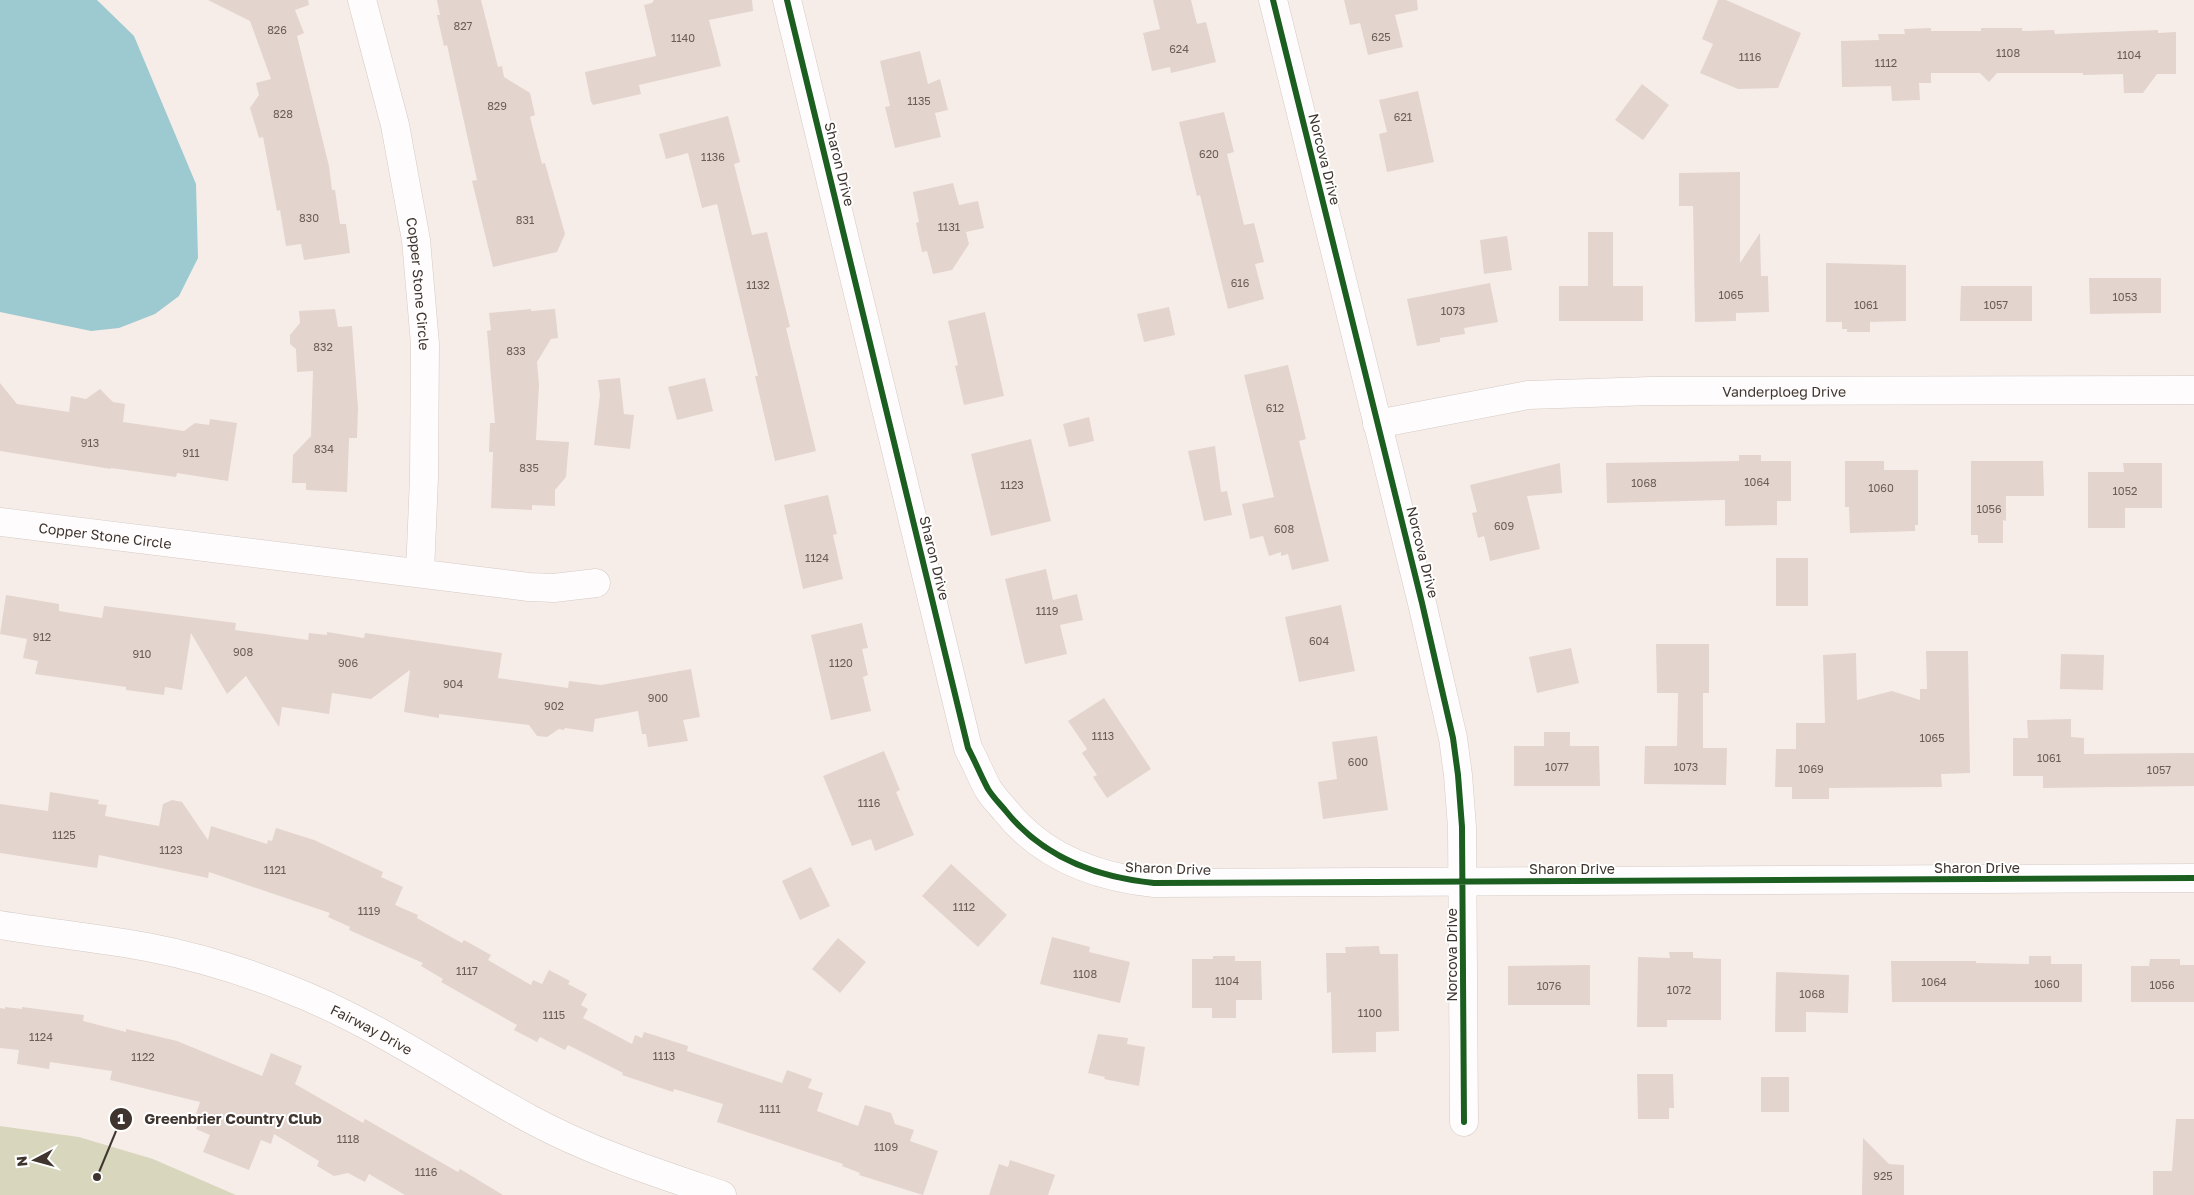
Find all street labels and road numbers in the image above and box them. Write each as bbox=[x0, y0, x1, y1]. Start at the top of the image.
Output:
street label: Norcova Drive bbox=[1305, 112, 1345, 206]
street label: Sharon Drive bbox=[821, 120, 859, 208]
street label: Copper Stone Circle bbox=[403, 216, 434, 350]
street label: Vanderploeg Drive bbox=[1722, 382, 1846, 399]
street label: Norcova Drive bbox=[1403, 505, 1443, 599]
street label: Sharon Drive bbox=[916, 514, 954, 602]
street label: Copper Stone Circle bbox=[38, 518, 173, 552]
street label: Sharon Drive bbox=[1125, 858, 1211, 878]
street label: Sharon Drive bbox=[1934, 859, 2020, 876]
street label: Sharon Drive bbox=[1529, 860, 1615, 877]
street label: Norcova Drive bbox=[1443, 908, 1460, 1002]
street label: Fairway Drive bbox=[328, 1000, 416, 1058]

